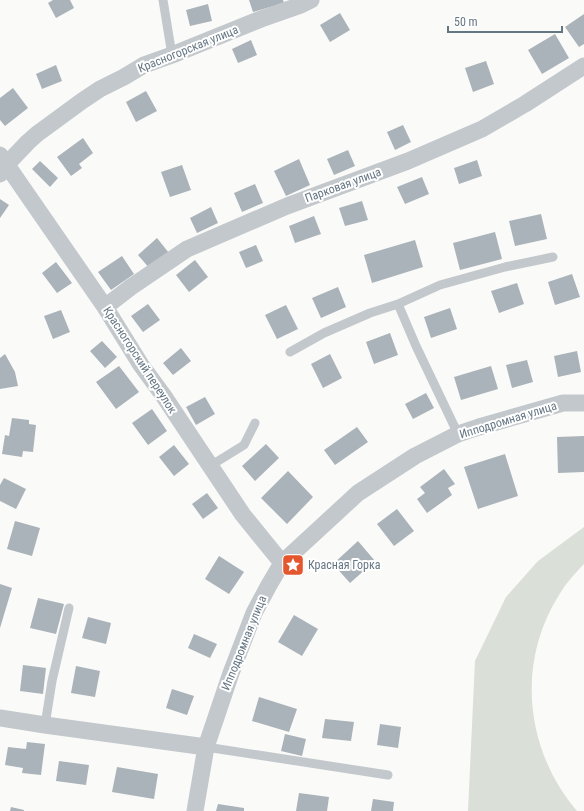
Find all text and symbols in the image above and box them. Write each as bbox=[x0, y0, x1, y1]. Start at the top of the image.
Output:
scale bar bbox=[448, 8, 562, 34]
text: 50 m bbox=[454, 15, 478, 29]
street label: Красногорская улица bbox=[136, 22, 240, 76]
street label: Парковая улица bbox=[303, 165, 383, 205]
street label: Красногорский переулок bbox=[100, 304, 180, 416]
street label: Ипподромная улица bbox=[458, 398, 558, 441]
place icon: Красная Горка bbox=[280, 552, 306, 578]
place label: Красная Горка bbox=[308, 558, 381, 572]
street label: Ипподромная улица bbox=[219, 593, 269, 692]

